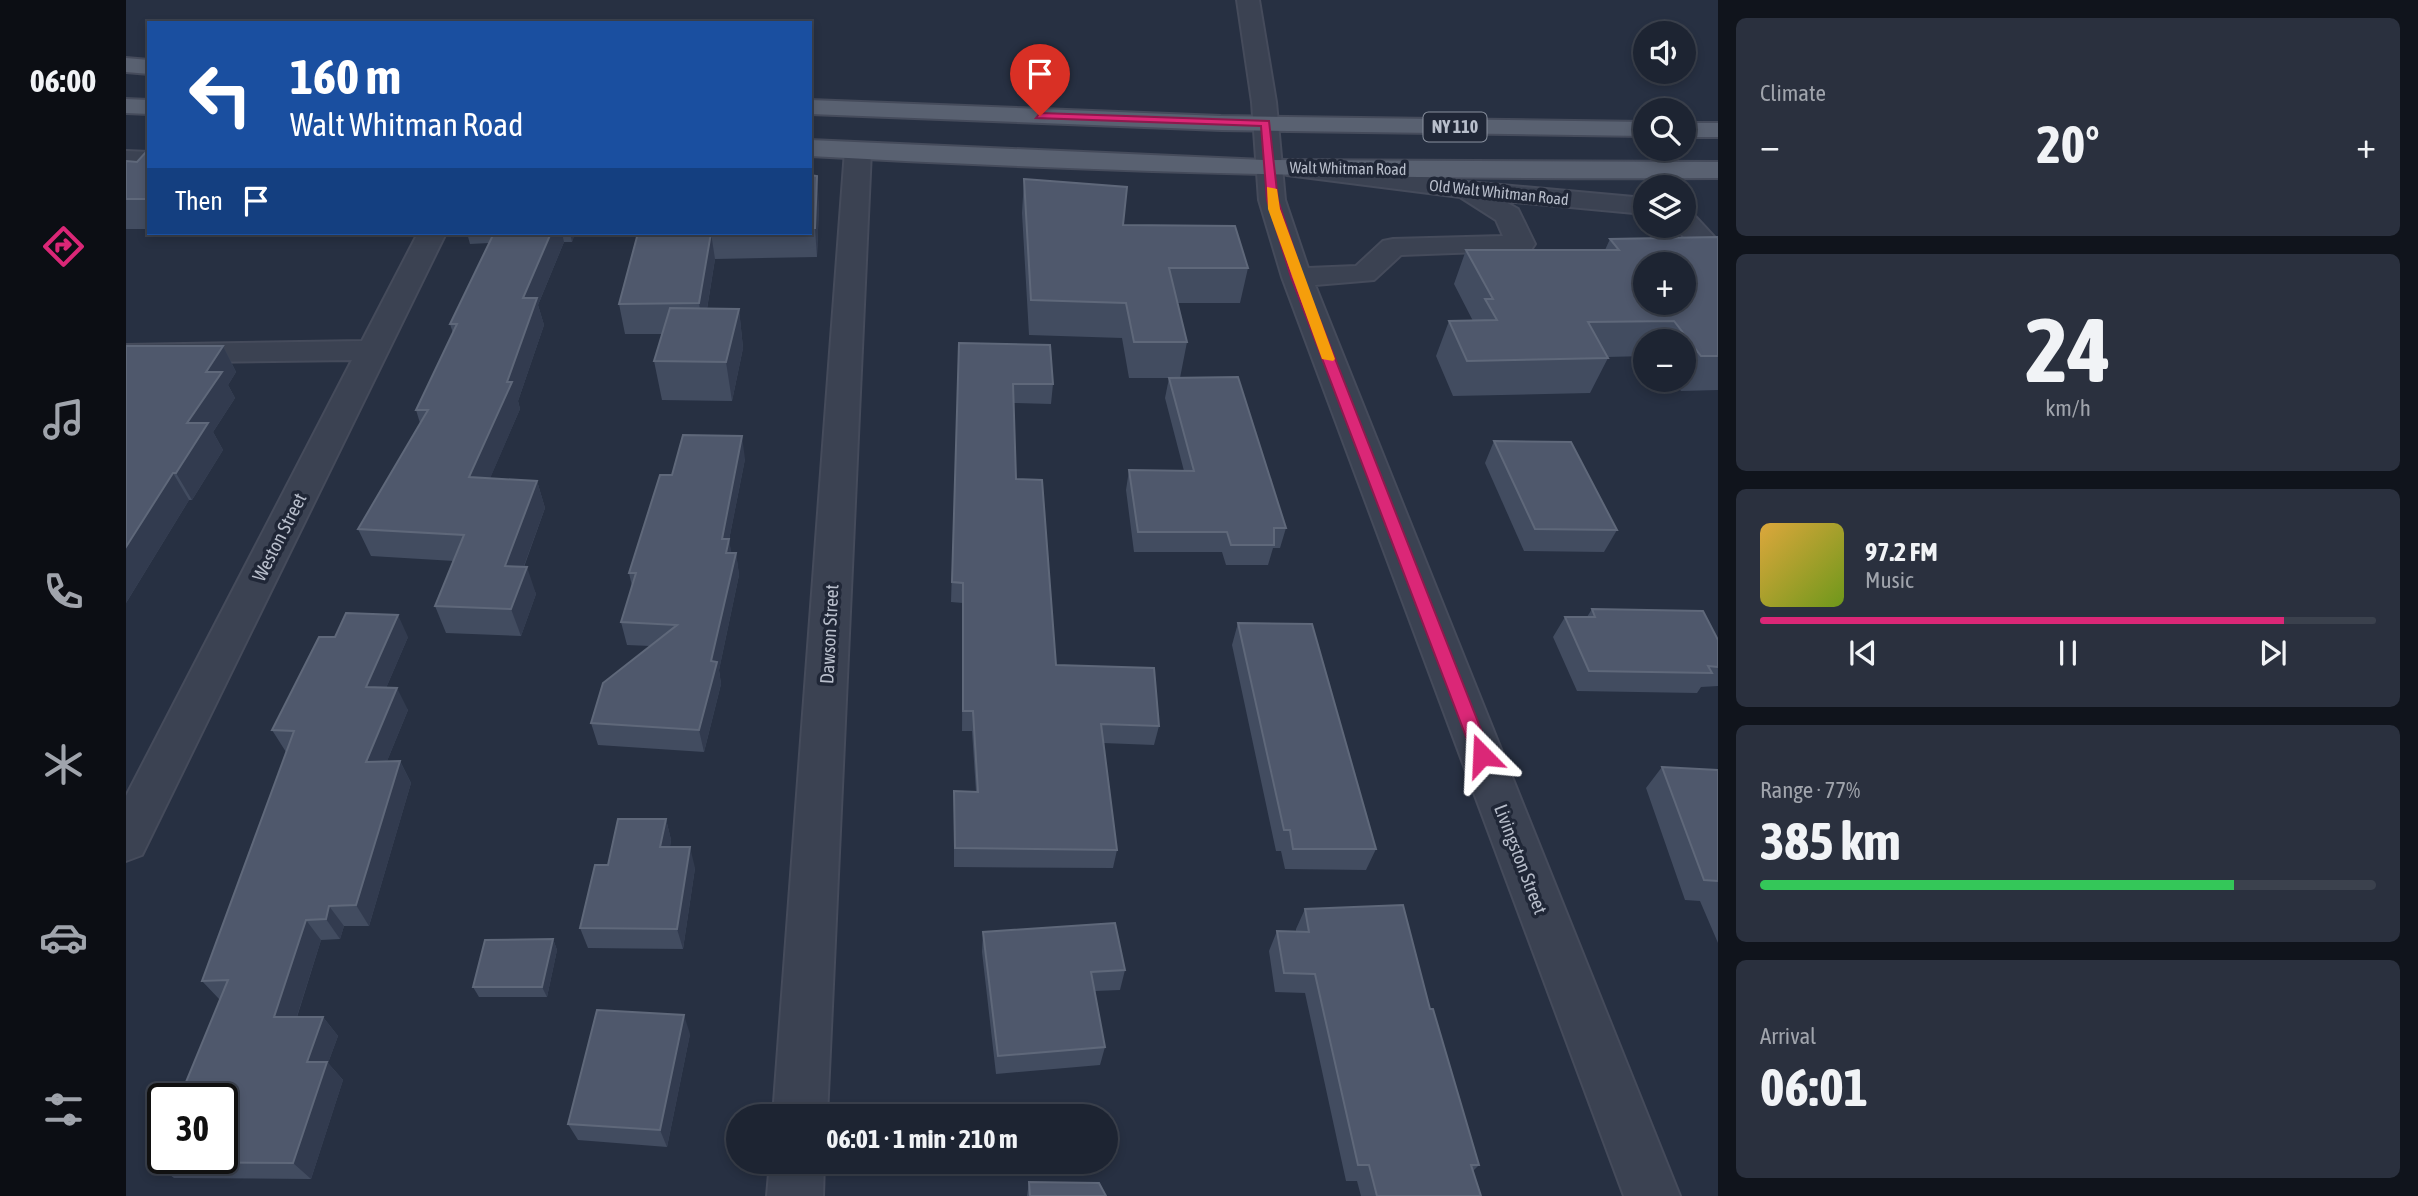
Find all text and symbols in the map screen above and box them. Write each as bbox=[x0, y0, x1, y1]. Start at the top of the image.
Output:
map controls bbox=[1633, 21, 1696, 392]
button: sound bbox=[1633, 21, 1696, 84]
pin bbox=[1010, 44, 1070, 116]
text: 160 m bbox=[290, 48, 401, 104]
icon: left bbox=[175, 49, 266, 140]
icon: arrive bbox=[1021, 55, 1059, 93]
text: 06:00 bbox=[30, 62, 96, 99]
text: Climate bbox=[1760, 80, 1826, 106]
button: search bbox=[1633, 98, 1696, 161]
text: Walt Whitman Road bbox=[290, 106, 523, 143]
road number: NY 110 bbox=[1424, 112, 1486, 142]
text: 20° bbox=[2036, 114, 2100, 174]
text: − bbox=[1760, 123, 1780, 166]
text: + bbox=[2356, 123, 2376, 166]
street label: Walt Whitman Road bbox=[1289, 158, 1407, 178]
button: layers bbox=[1633, 175, 1696, 238]
street label: Old Walt Whitman Road bbox=[1428, 176, 1570, 208]
icon: arrive bbox=[237, 182, 275, 220]
text: Then bbox=[175, 186, 223, 216]
icon: directions bbox=[39, 222, 88, 271]
button: + bbox=[1633, 252, 1696, 315]
text: 24 bbox=[2025, 297, 2111, 401]
button: − bbox=[1633, 329, 1696, 392]
icon: music bbox=[39, 395, 88, 444]
text: km/h bbox=[2045, 395, 2091, 421]
street label: Weston Street bbox=[247, 489, 311, 585]
text: 97.2 FM bbox=[1865, 537, 1938, 567]
icon: phone bbox=[39, 567, 88, 616]
text: Music bbox=[1865, 567, 1913, 593]
street label: Dawson Street bbox=[815, 584, 843, 684]
icon: previous bbox=[1844, 634, 1882, 672]
icon: pause bbox=[2049, 634, 2087, 672]
icon: next bbox=[2254, 634, 2292, 672]
position arrow bbox=[1445, 718, 1519, 792]
icon: climate bbox=[39, 740, 88, 789]
text: Range · 77% bbox=[1760, 777, 1860, 803]
street label: Livingston Street bbox=[1490, 801, 1552, 917]
text: 385 km bbox=[1760, 811, 1901, 871]
icon: car bbox=[39, 913, 88, 962]
text: Arrival bbox=[1760, 1023, 1816, 1049]
text: 06:01 bbox=[1760, 1057, 1868, 1117]
speed limit sign: 30 bbox=[147, 1083, 238, 1174]
icon: filters bbox=[39, 1085, 88, 1134]
text: 06:01 · 1 min · 210 m bbox=[826, 1124, 1018, 1154]

